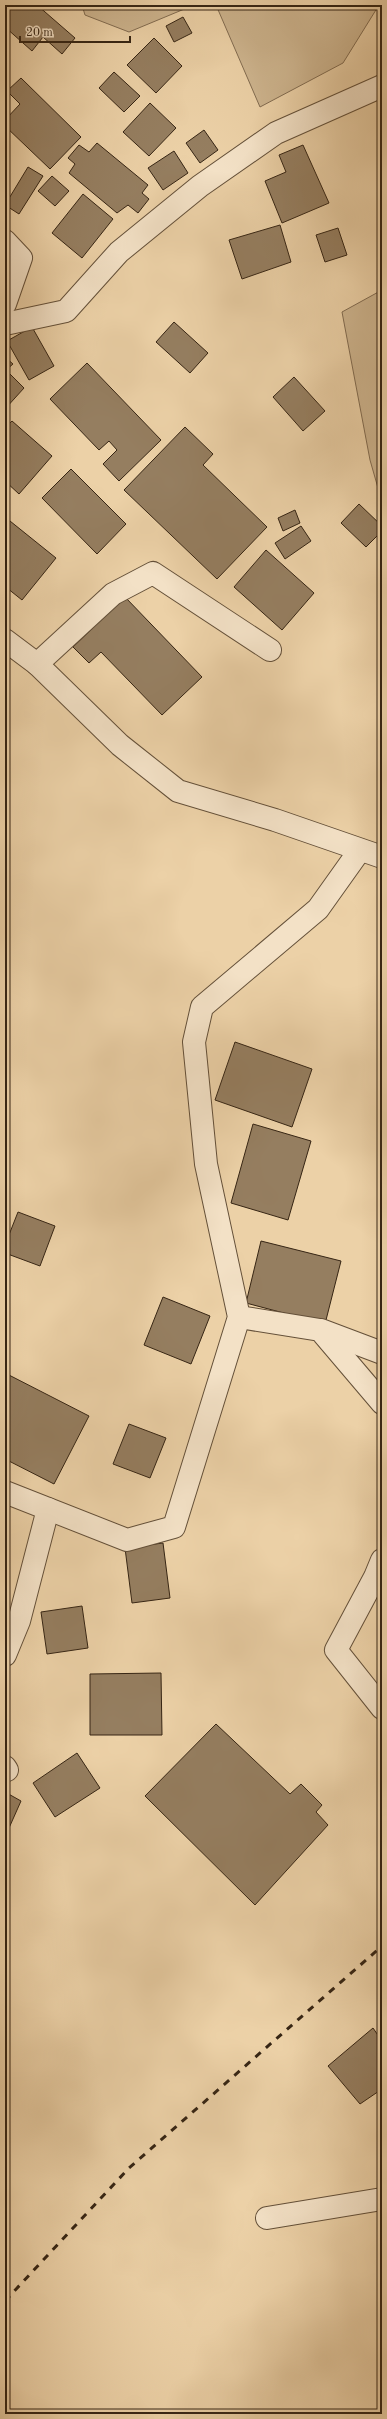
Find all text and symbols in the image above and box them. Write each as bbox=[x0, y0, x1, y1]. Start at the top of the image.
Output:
scale bar bbox=[20, 18, 130, 44]
text: 20 m bbox=[26, 27, 53, 39]

